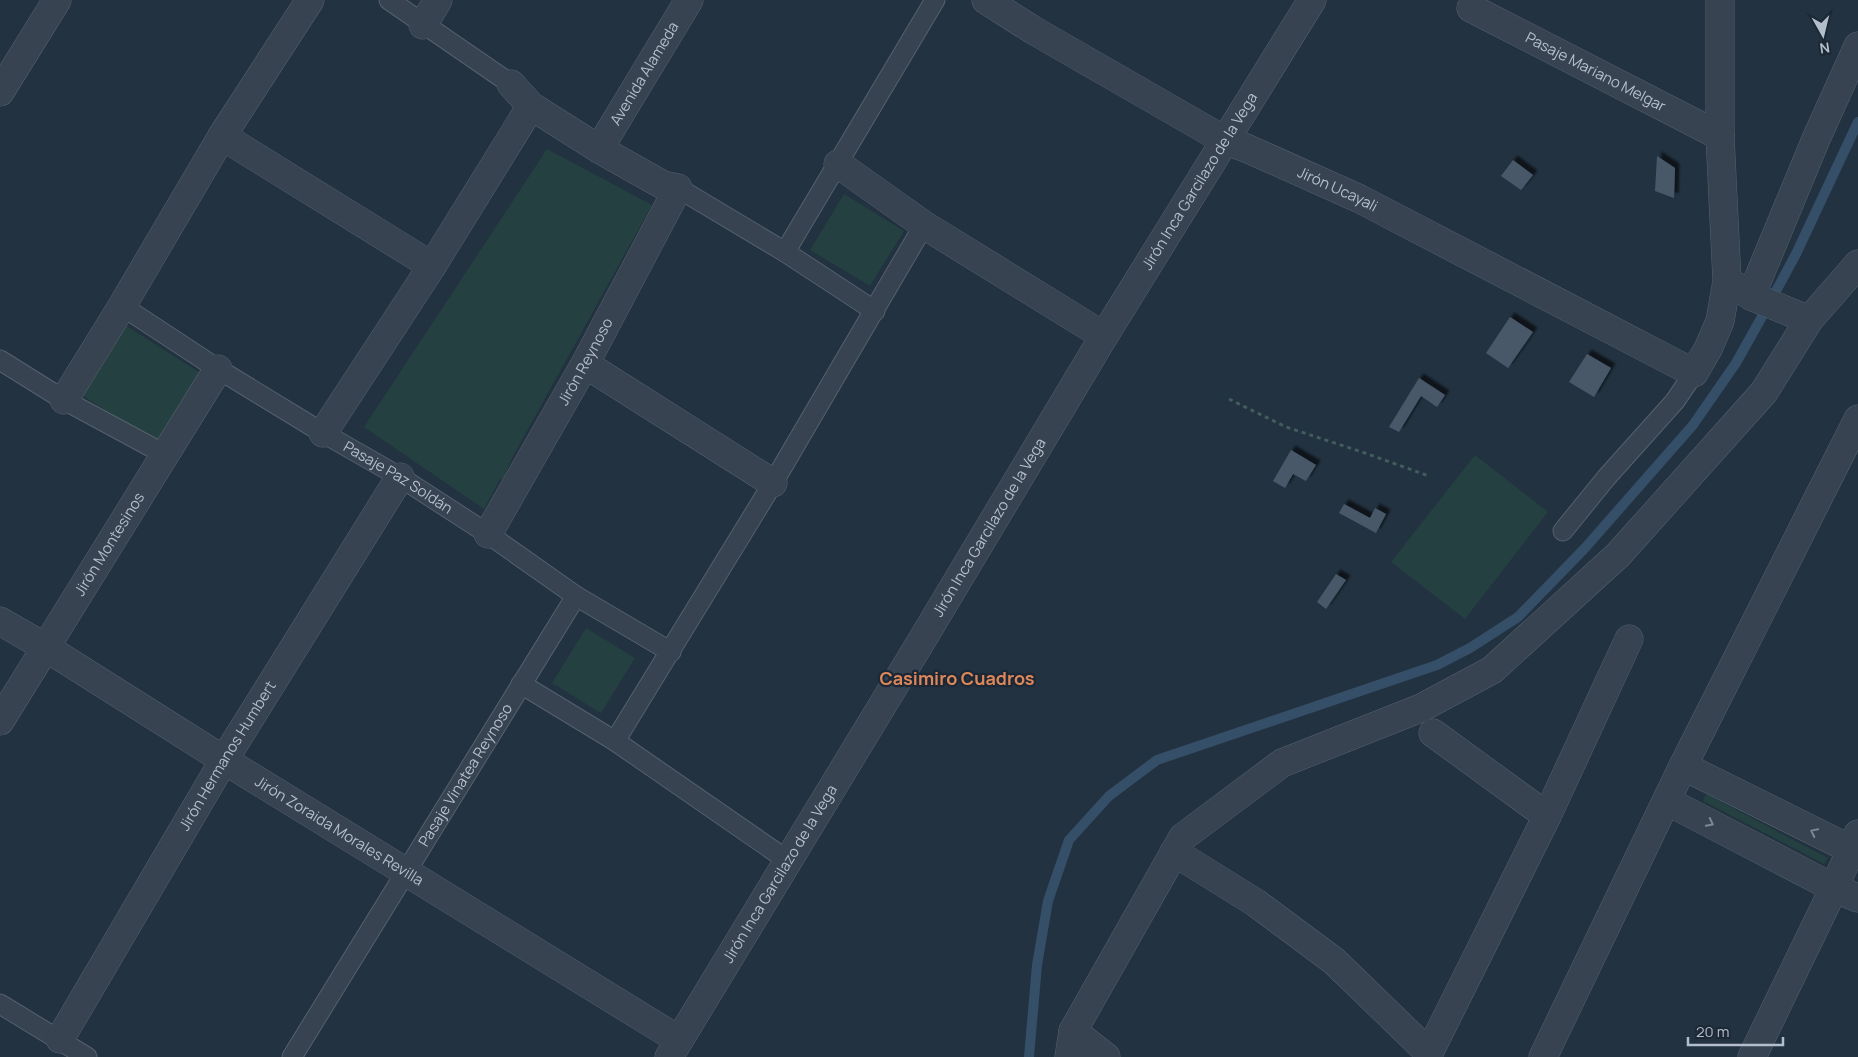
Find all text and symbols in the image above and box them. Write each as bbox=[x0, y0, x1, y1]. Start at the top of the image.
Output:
north arrow bbox=[1798, 10, 1848, 60]
street label: Avenida Alameda bbox=[605, 18, 683, 129]
street label: Pasaje Mariano Melgar bbox=[1522, 27, 1670, 117]
text: N bbox=[1819, 38, 1831, 58]
street label: Jirón Inca Garcilazo de la Vega bbox=[1136, 88, 1262, 274]
street label: Jirón Ucayali bbox=[1294, 161, 1382, 216]
street label: Jirón Reynoso bbox=[553, 314, 618, 409]
street label: Jirón Inca Garcilazo de la Vega bbox=[927, 434, 1051, 621]
street label: Pasaje Paz Soldán bbox=[340, 436, 457, 519]
street label: Jirón Montesinos bbox=[69, 488, 149, 600]
district label: Casimiro Cuadros bbox=[879, 666, 1035, 690]
street label: Jirón Hermanos Humbert bbox=[174, 677, 281, 834]
street label: Pasaje Vinatea Reynoso bbox=[413, 699, 517, 850]
street label: Jirón Zoraida Morales Revilla bbox=[251, 771, 428, 890]
street label: Jirón Inca Garcilazo de la Vega bbox=[717, 781, 842, 967]
one-way arrow bbox=[1705, 817, 1714, 827]
one-way arrow bbox=[1810, 828, 1819, 838]
scale bar bbox=[1688, 1014, 1783, 1046]
text: 20 m bbox=[1696, 1021, 1729, 1042]

